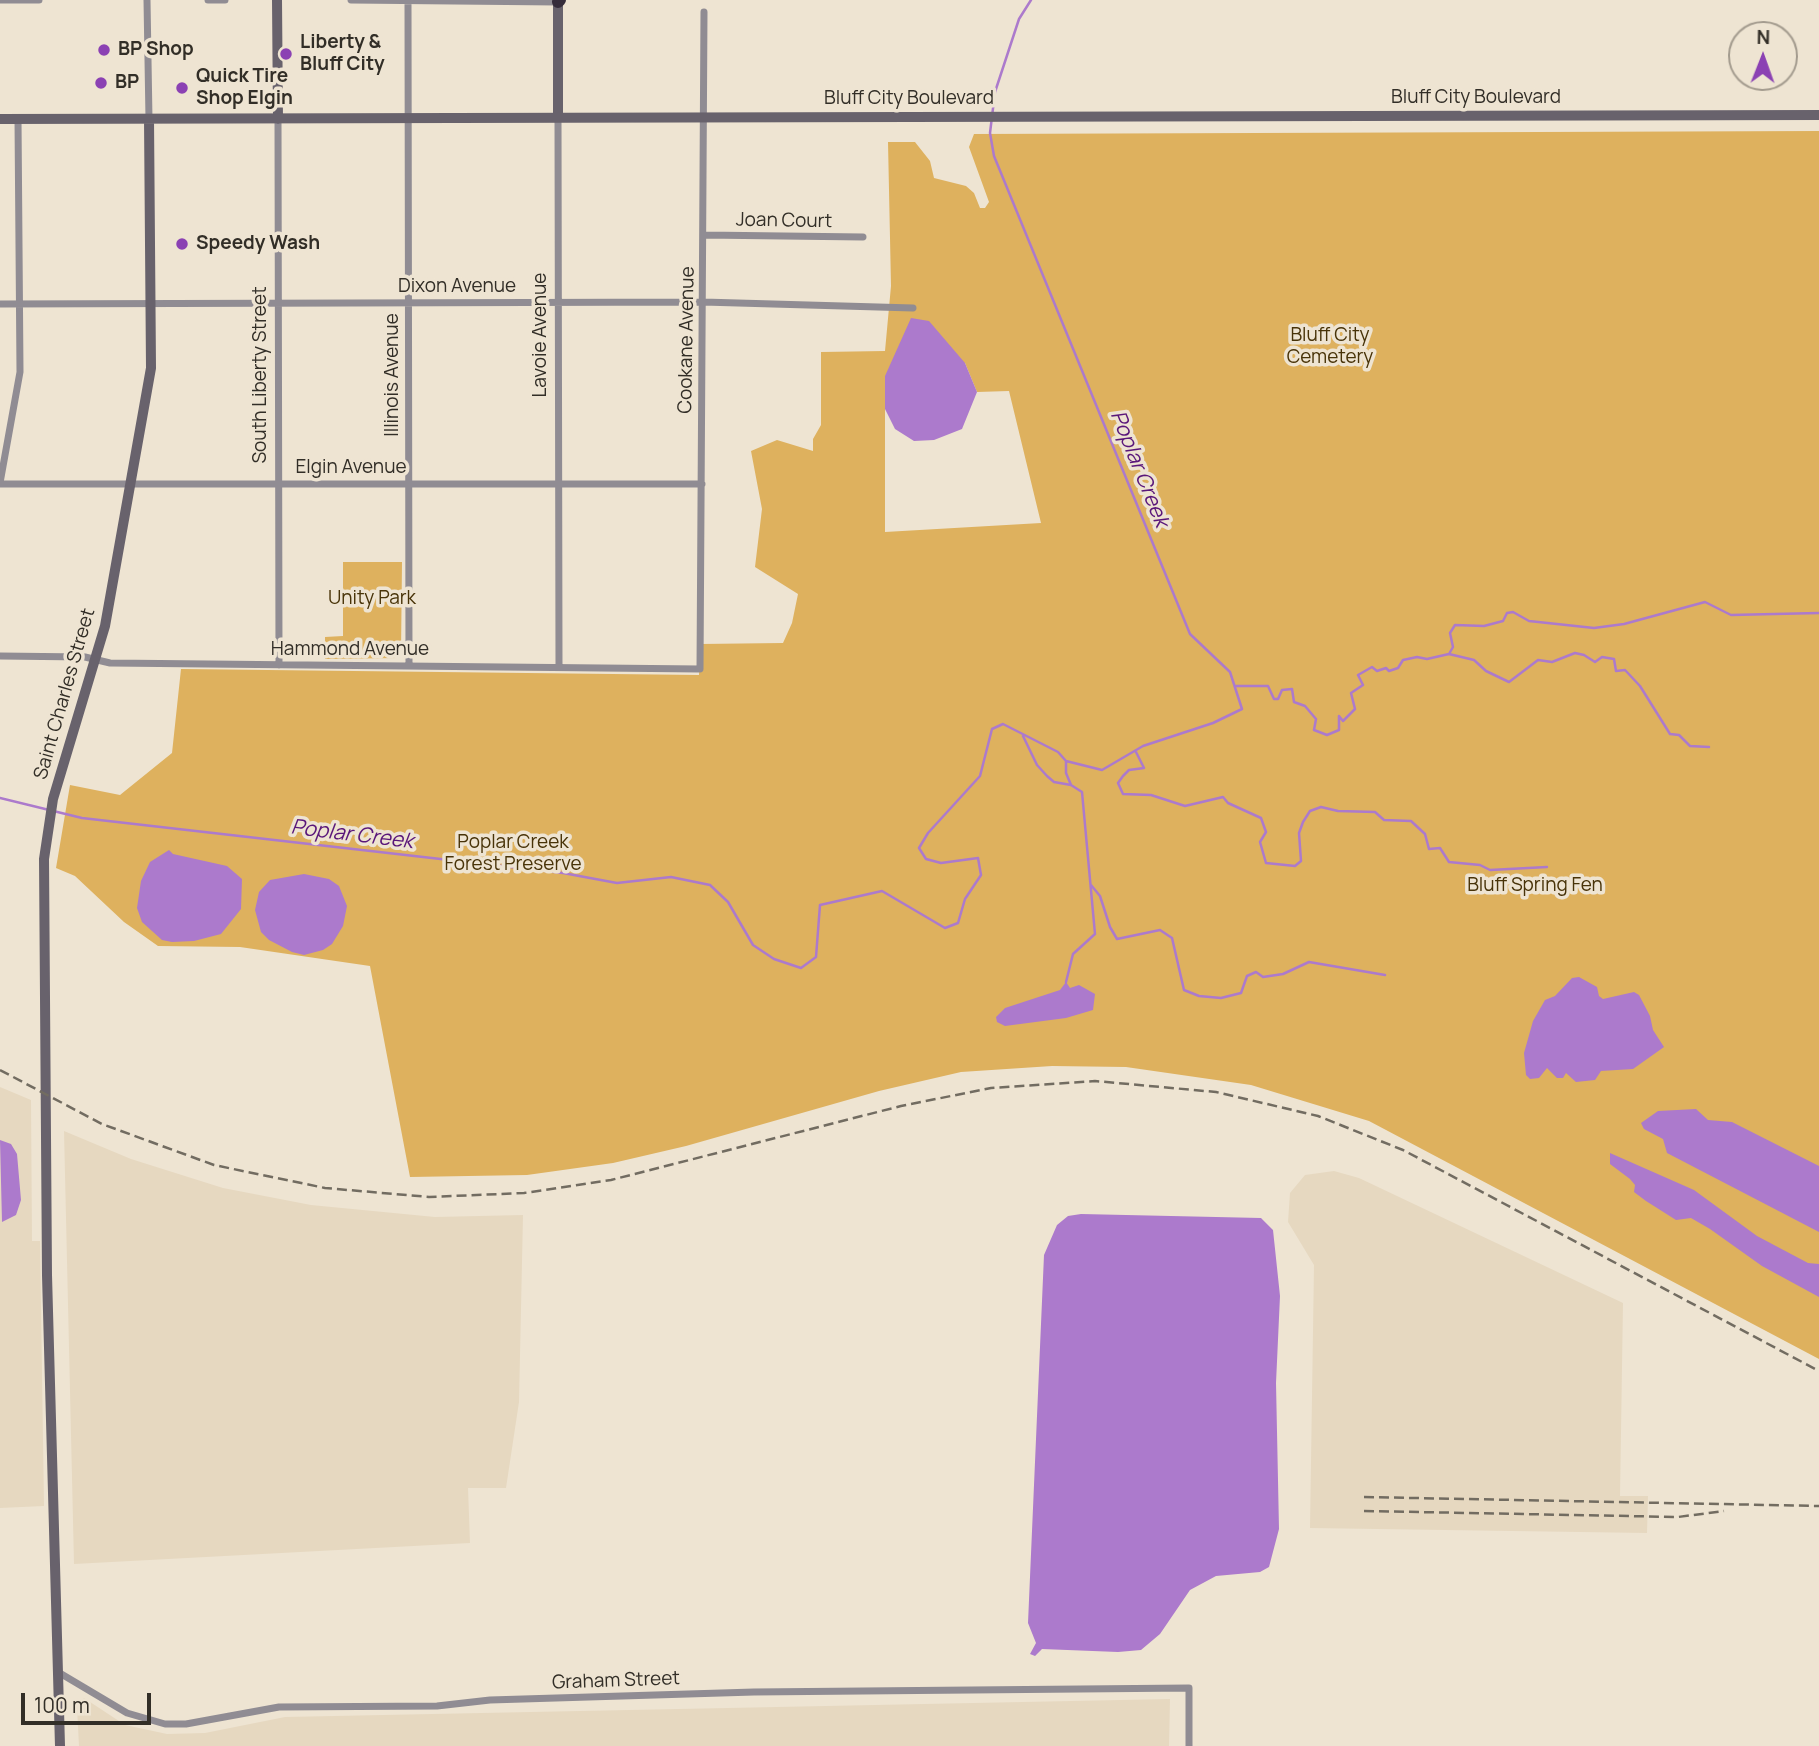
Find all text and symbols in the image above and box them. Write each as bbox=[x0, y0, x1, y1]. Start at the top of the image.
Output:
north arrow bbox=[1728, 21, 1798, 91]
text: N bbox=[1756, 24, 1770, 50]
place label: Liberty & Bluff City bbox=[300, 32, 385, 76]
place label: BP Shop bbox=[118, 39, 194, 61]
marker: BP Shop bbox=[96, 42, 112, 58]
marker: Liberty & Bluff City bbox=[278, 46, 294, 62]
place label: Quick Tire Shop Elgin bbox=[196, 66, 293, 110]
place label: BP bbox=[115, 72, 139, 94]
marker: BP bbox=[93, 75, 109, 91]
marker: Quick Tire Shop Elgin bbox=[174, 80, 190, 96]
street label: Bluff City Boulevard bbox=[1391, 87, 1561, 109]
street label: Bluff City Boulevard bbox=[824, 88, 994, 110]
street label: Joan Court bbox=[736, 209, 832, 233]
place label: Speedy Wash bbox=[196, 233, 320, 255]
marker: Speedy Wash bbox=[174, 236, 190, 252]
street label: Cookane Avenue bbox=[674, 266, 700, 414]
street label: Lavoie Avenue bbox=[530, 273, 552, 397]
street label: Dixon Avenue bbox=[398, 276, 516, 298]
street label: South Liberty Street bbox=[250, 286, 272, 464]
street label: Illinois Avenue bbox=[382, 313, 404, 437]
park label: Bluff City Cemetery bbox=[1287, 325, 1373, 369]
water label: Poplar Creek bbox=[1104, 407, 1174, 531]
street label: Elgin Avenue bbox=[295, 457, 407, 479]
park label: Unity Park bbox=[328, 588, 416, 610]
street label: Saint Charles Street bbox=[30, 606, 100, 782]
street label: Hammond Avenue bbox=[271, 639, 429, 661]
water label: Poplar Creek bbox=[289, 815, 415, 855]
park label: Poplar Creek Forest Preserve bbox=[444, 832, 582, 876]
park label: Bluff Spring Fen bbox=[1467, 875, 1603, 897]
street label: Graham Street bbox=[552, 1667, 680, 1695]
scale bar bbox=[24, 1680, 154, 1724]
text: 100 m bbox=[34, 1691, 90, 1719]

